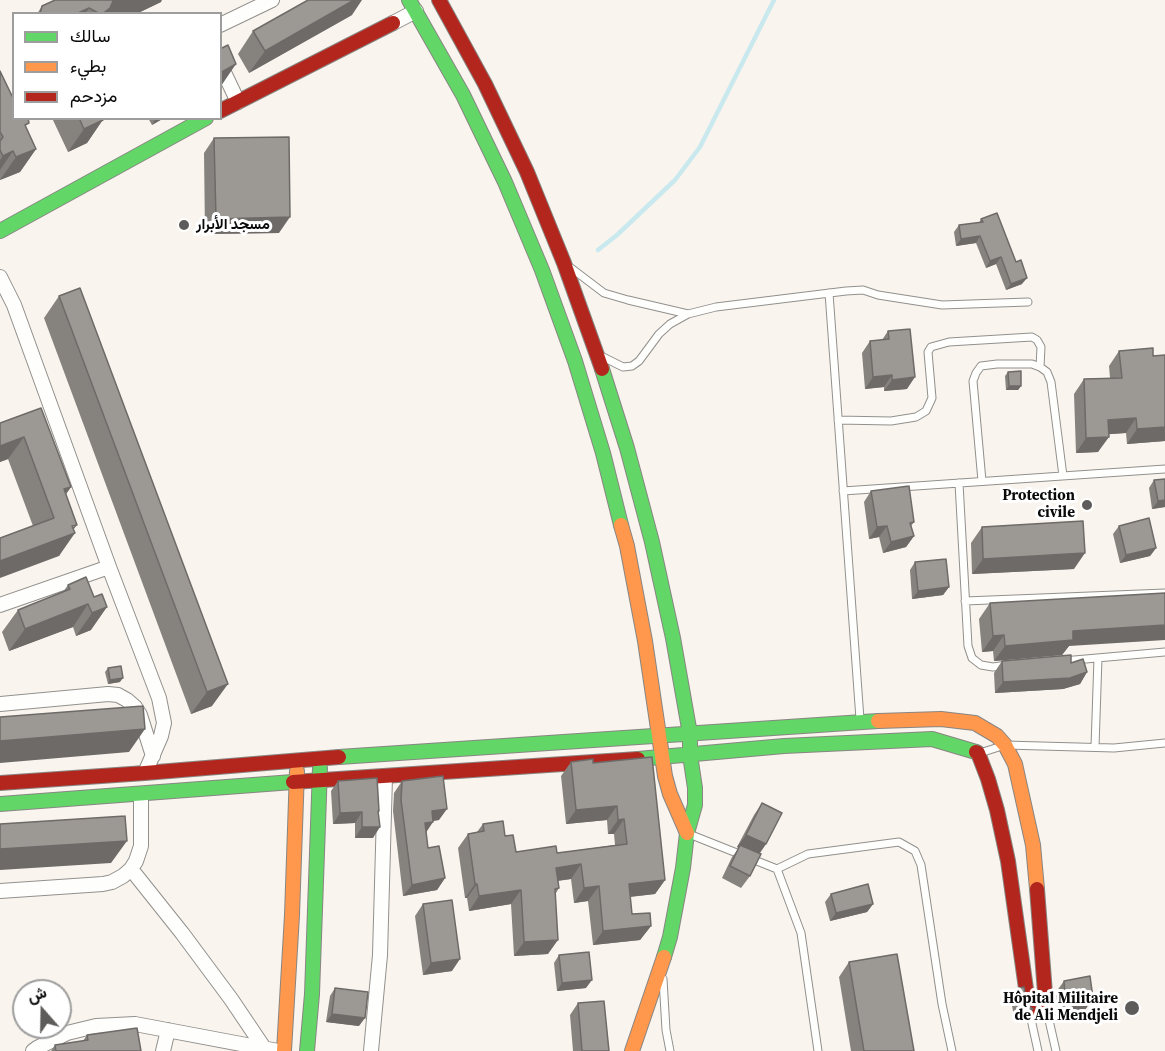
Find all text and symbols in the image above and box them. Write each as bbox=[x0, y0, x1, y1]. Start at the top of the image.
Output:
legend bbox=[12, 12, 222, 120]
text: سالك bbox=[70, 23, 110, 48]
text: بطيء bbox=[70, 53, 106, 78]
text: مزدحم bbox=[70, 83, 117, 108]
place label: مسجد الأبرار bbox=[196, 216, 270, 234]
marker: مسجد الأبرار bbox=[177, 218, 191, 232]
place label: Protection civile bbox=[1002, 487, 1075, 522]
marker: Protection civile bbox=[1080, 498, 1094, 512]
north arrow bbox=[12, 979, 72, 1039]
text: ش bbox=[24, 980, 49, 1008]
place label: Hôpital Militaire de Ali Mendjeli bbox=[1003, 990, 1118, 1025]
marker: Hôpital Militaire de Ali Mendjeli bbox=[1123, 999, 1141, 1017]

